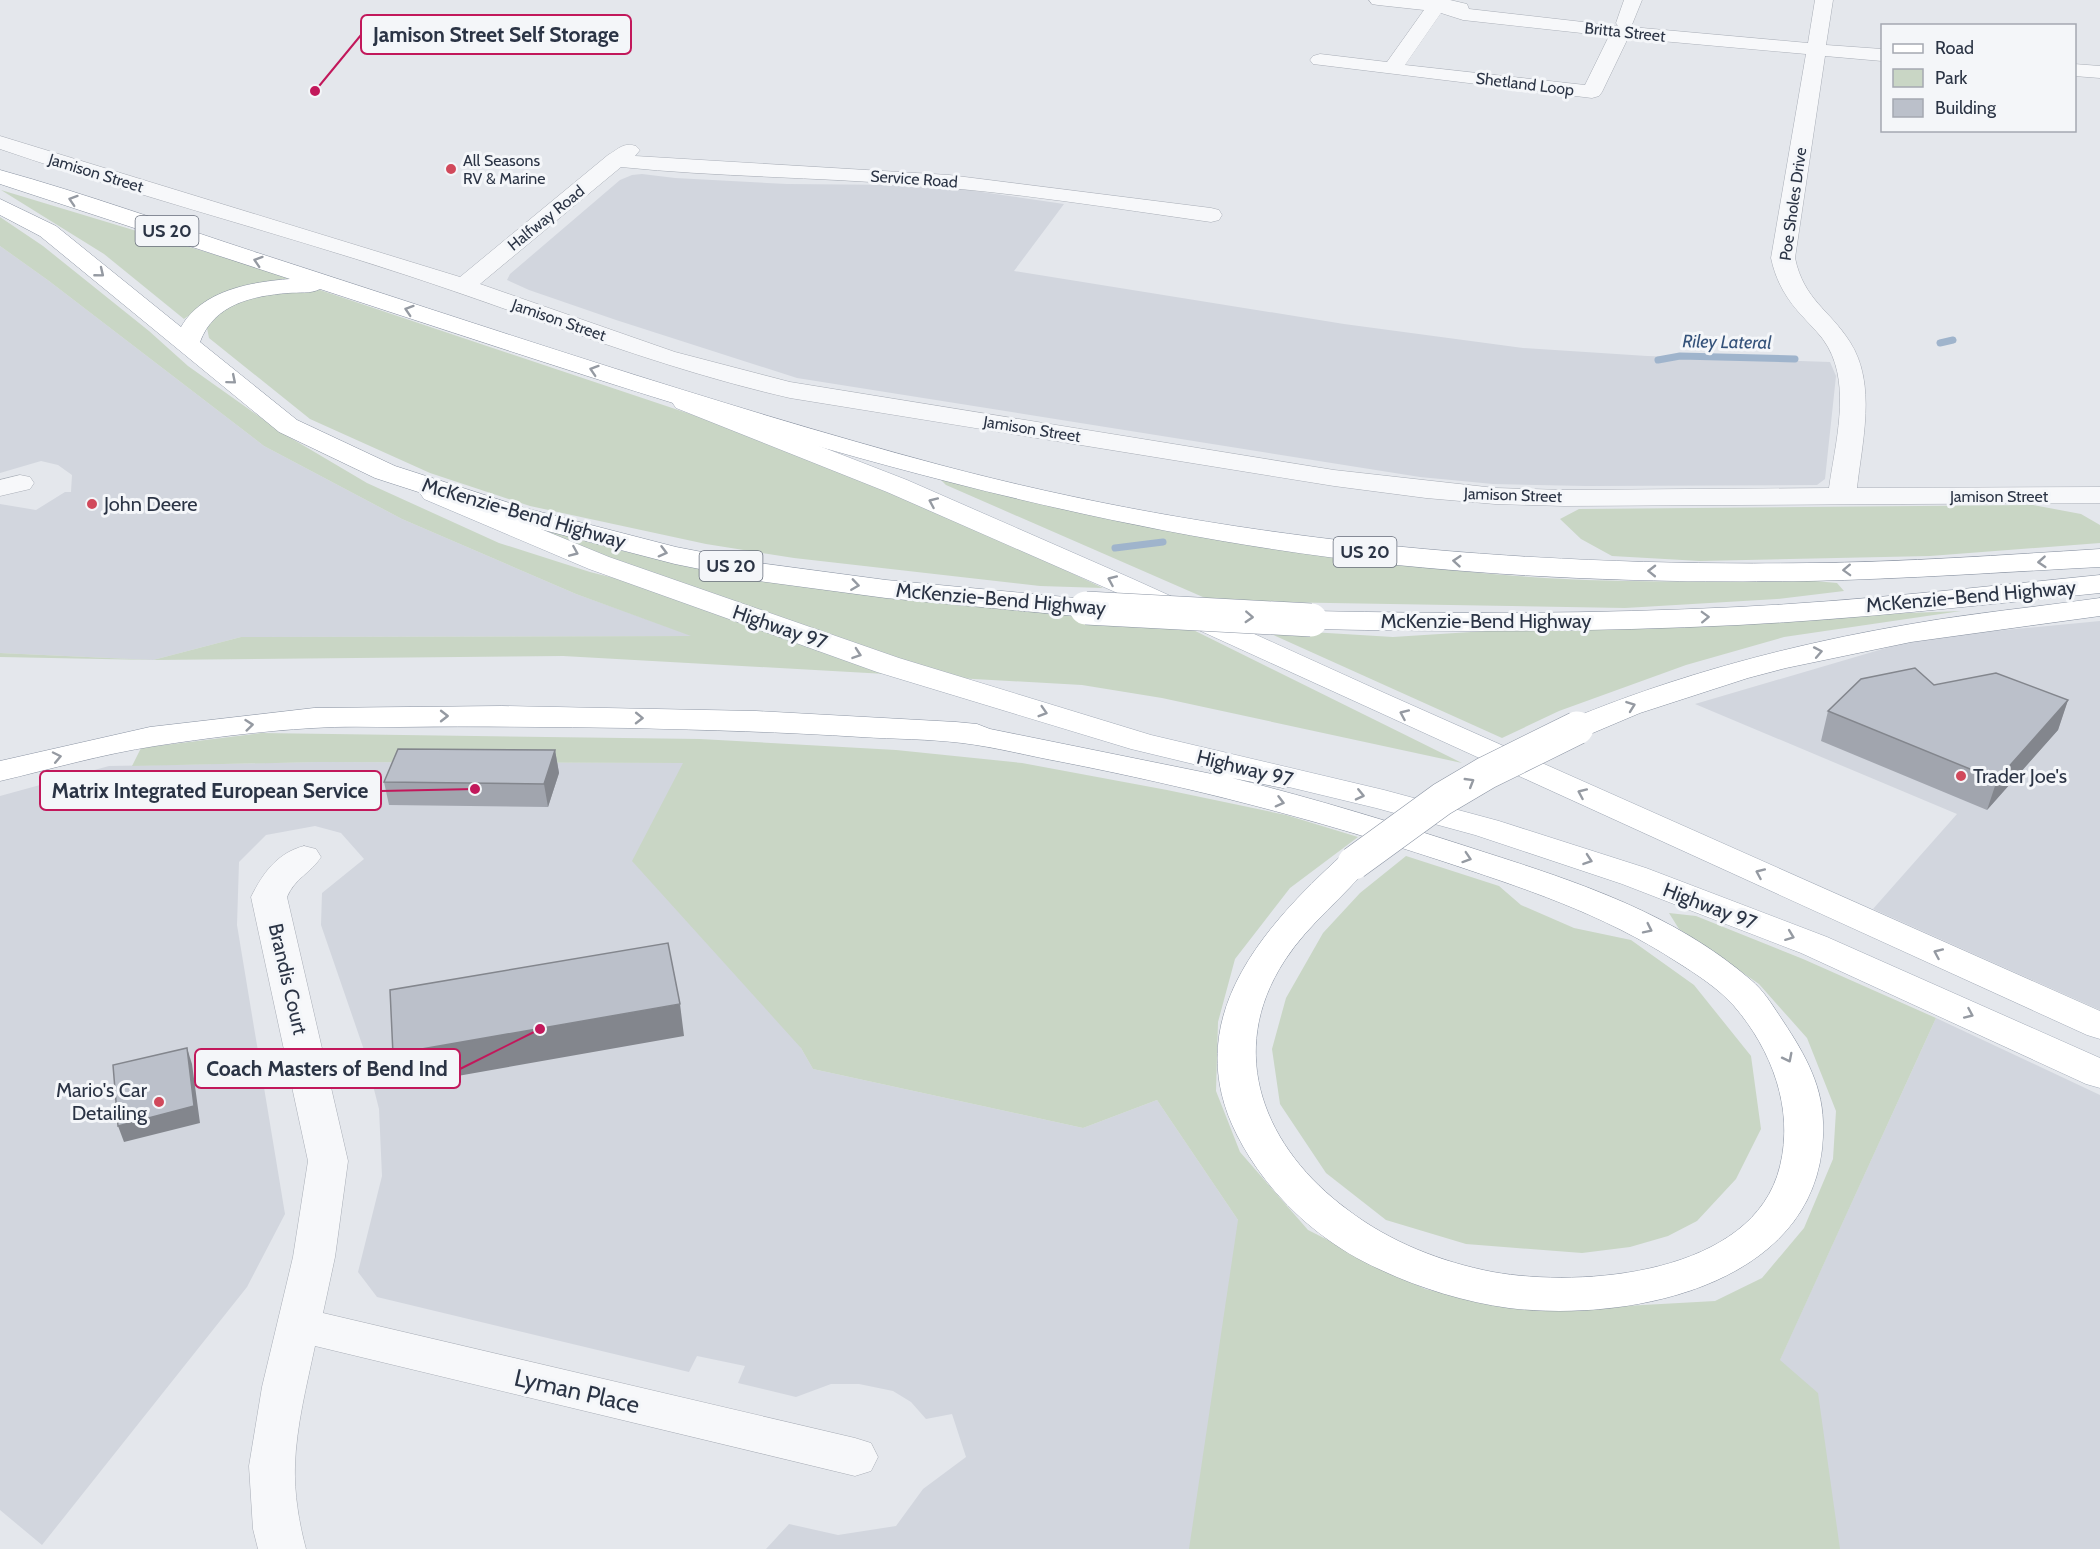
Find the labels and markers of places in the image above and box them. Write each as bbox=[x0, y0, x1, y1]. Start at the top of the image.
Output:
callout: Jamison Street Self Storage bbox=[361, 15, 631, 54]
place label: All Seasons RV & Marine bbox=[463, 151, 545, 188]
marker: All Seasons RV & Marine bbox=[444, 162, 458, 176]
place label: John Deere bbox=[103, 492, 198, 516]
marker: John Deere bbox=[85, 497, 99, 511]
place label: Trader Joe's bbox=[1973, 764, 2067, 788]
marker: Trader Joe's bbox=[1954, 769, 1968, 783]
callout: Matrix Integrated European Service bbox=[40, 771, 381, 810]
callout: Coach Masters of Bend Ind bbox=[195, 1049, 460, 1088]
place label: Mario's Car Detailing bbox=[56, 1078, 148, 1125]
marker: Mario's Car Detailing bbox=[152, 1095, 166, 1109]

